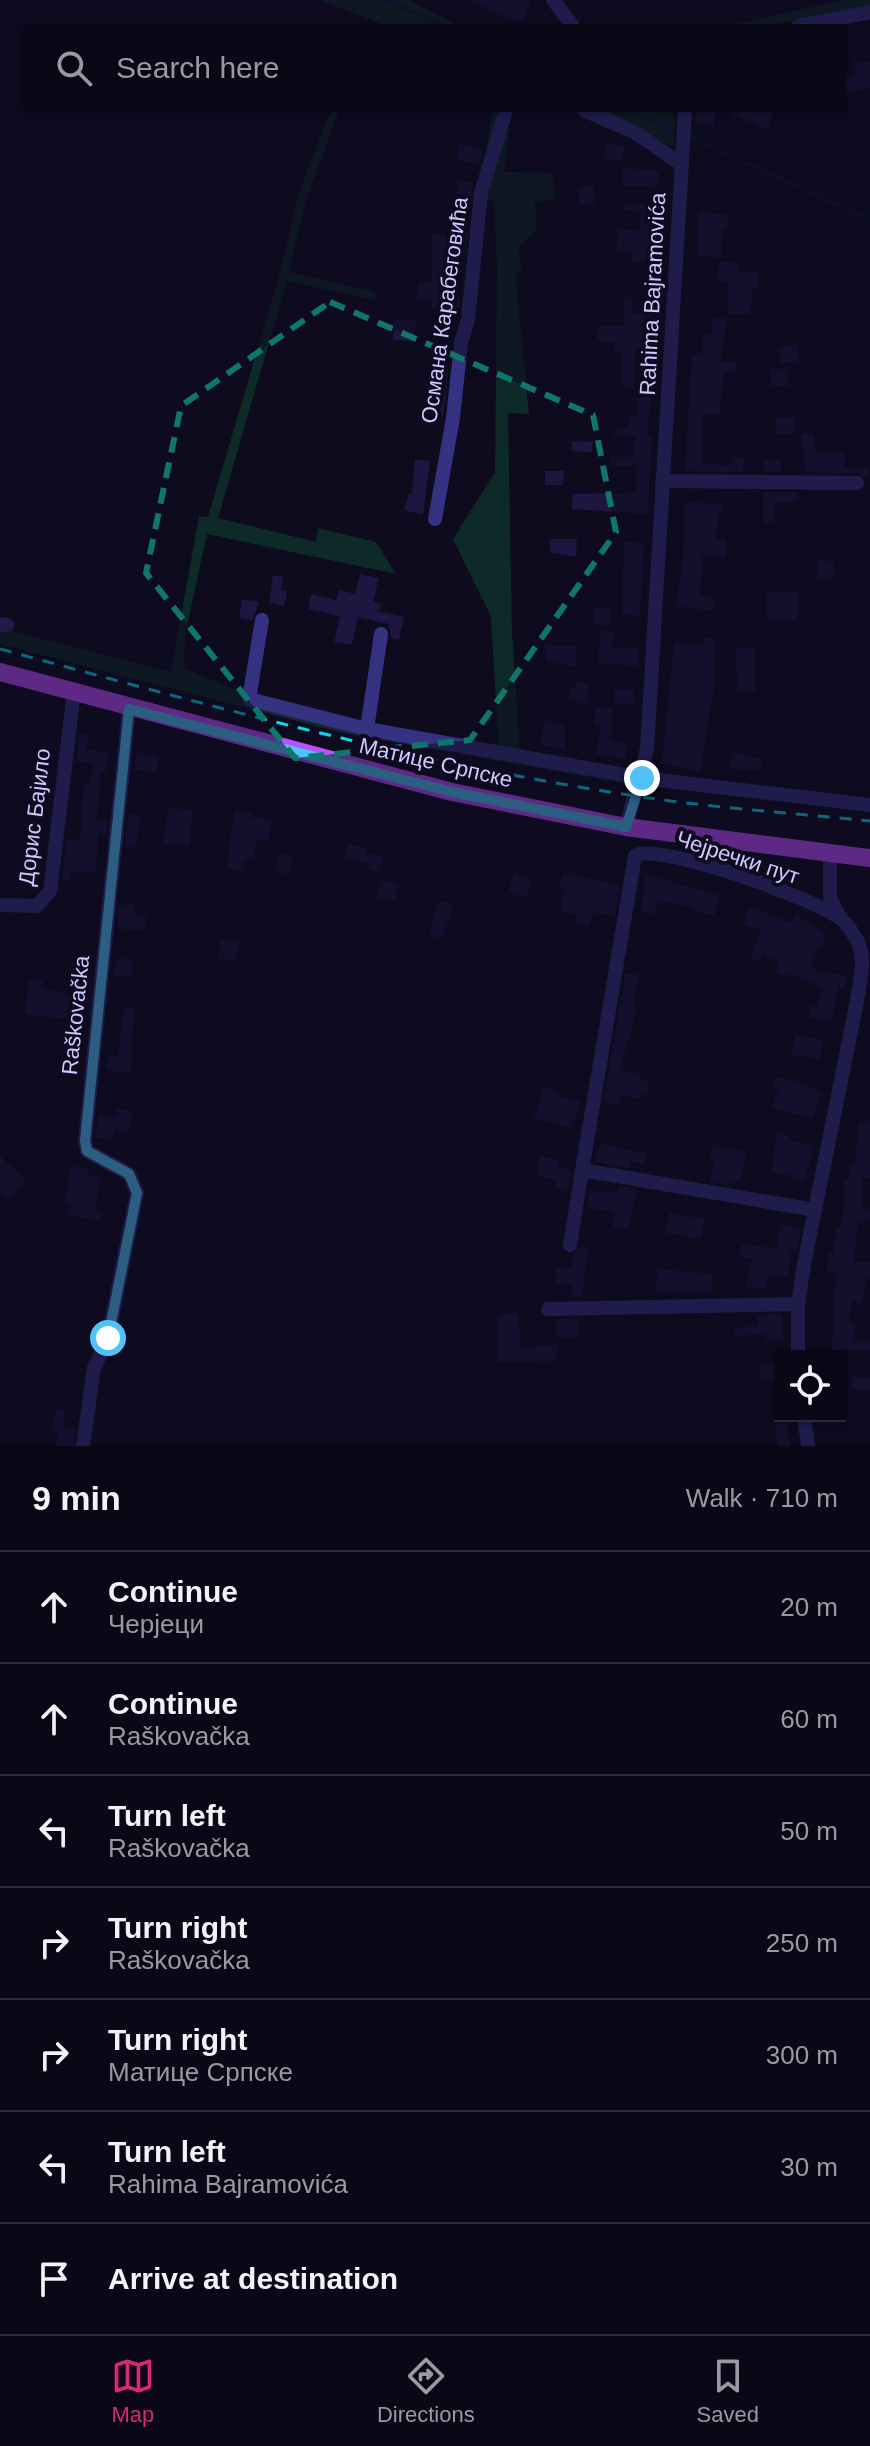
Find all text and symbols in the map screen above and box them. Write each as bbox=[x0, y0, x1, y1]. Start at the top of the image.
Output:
search box bbox=[24, 24, 846, 112]
icon: search bbox=[52, 46, 96, 90]
text: Search here bbox=[116, 51, 279, 84]
street label: Rahima Bajramovića bbox=[635, 191, 670, 396]
street label: Османа Карабеговића bbox=[416, 195, 473, 425]
street label: Матице Српске bbox=[357, 733, 515, 792]
street label: Дорис Бајило bbox=[14, 747, 55, 887]
route end bbox=[624, 760, 660, 796]
street label: Чејречки пут bbox=[673, 826, 803, 889]
street label: Raškovačka bbox=[57, 953, 94, 1076]
route start bbox=[90, 1320, 126, 1356]
map controls bbox=[774, 1350, 846, 1422]
button: locate bbox=[774, 1350, 846, 1422]
text: 9 min bbox=[32, 1479, 121, 1517]
text: Walk · 710 m bbox=[686, 1483, 838, 1513]
text: Continue bbox=[108, 1575, 238, 1608]
icon: ahead bbox=[32, 1585, 76, 1629]
text: 20 m bbox=[780, 1592, 838, 1622]
text: Черјеци bbox=[108, 1609, 204, 1639]
text: Continue bbox=[108, 1687, 238, 1720]
icon: ahead bbox=[32, 1697, 76, 1741]
text: 60 m bbox=[780, 1704, 838, 1734]
text: Raškovačka bbox=[108, 1721, 250, 1751]
text: Turn left bbox=[108, 1799, 226, 1832]
icon: left bbox=[32, 1809, 76, 1853]
text: 50 m bbox=[780, 1816, 838, 1846]
text: Raškovačka bbox=[108, 1833, 250, 1863]
text: Turn right bbox=[108, 1911, 247, 1944]
icon: right bbox=[32, 1921, 76, 1965]
text: 250 m bbox=[766, 1928, 838, 1958]
text: Raškovačka bbox=[108, 1945, 250, 1975]
text: Turn right bbox=[108, 2023, 247, 2056]
icon: right bbox=[32, 2033, 76, 2077]
text: 300 m bbox=[766, 2040, 838, 2070]
text: Матице Српске bbox=[108, 2057, 293, 2087]
text: Turn left bbox=[108, 2135, 226, 2168]
icon: left bbox=[32, 2145, 76, 2189]
text: 30 m bbox=[780, 2152, 838, 2182]
text: Rahima Bajramovića bbox=[108, 2169, 348, 2199]
icon: arrive bbox=[32, 2257, 76, 2301]
text: Arrive at destination bbox=[108, 2262, 398, 2295]
tab: Map bbox=[111, 2354, 155, 2428]
tab: Directions bbox=[377, 2354, 475, 2428]
tab: Saved bbox=[697, 2354, 759, 2428]

